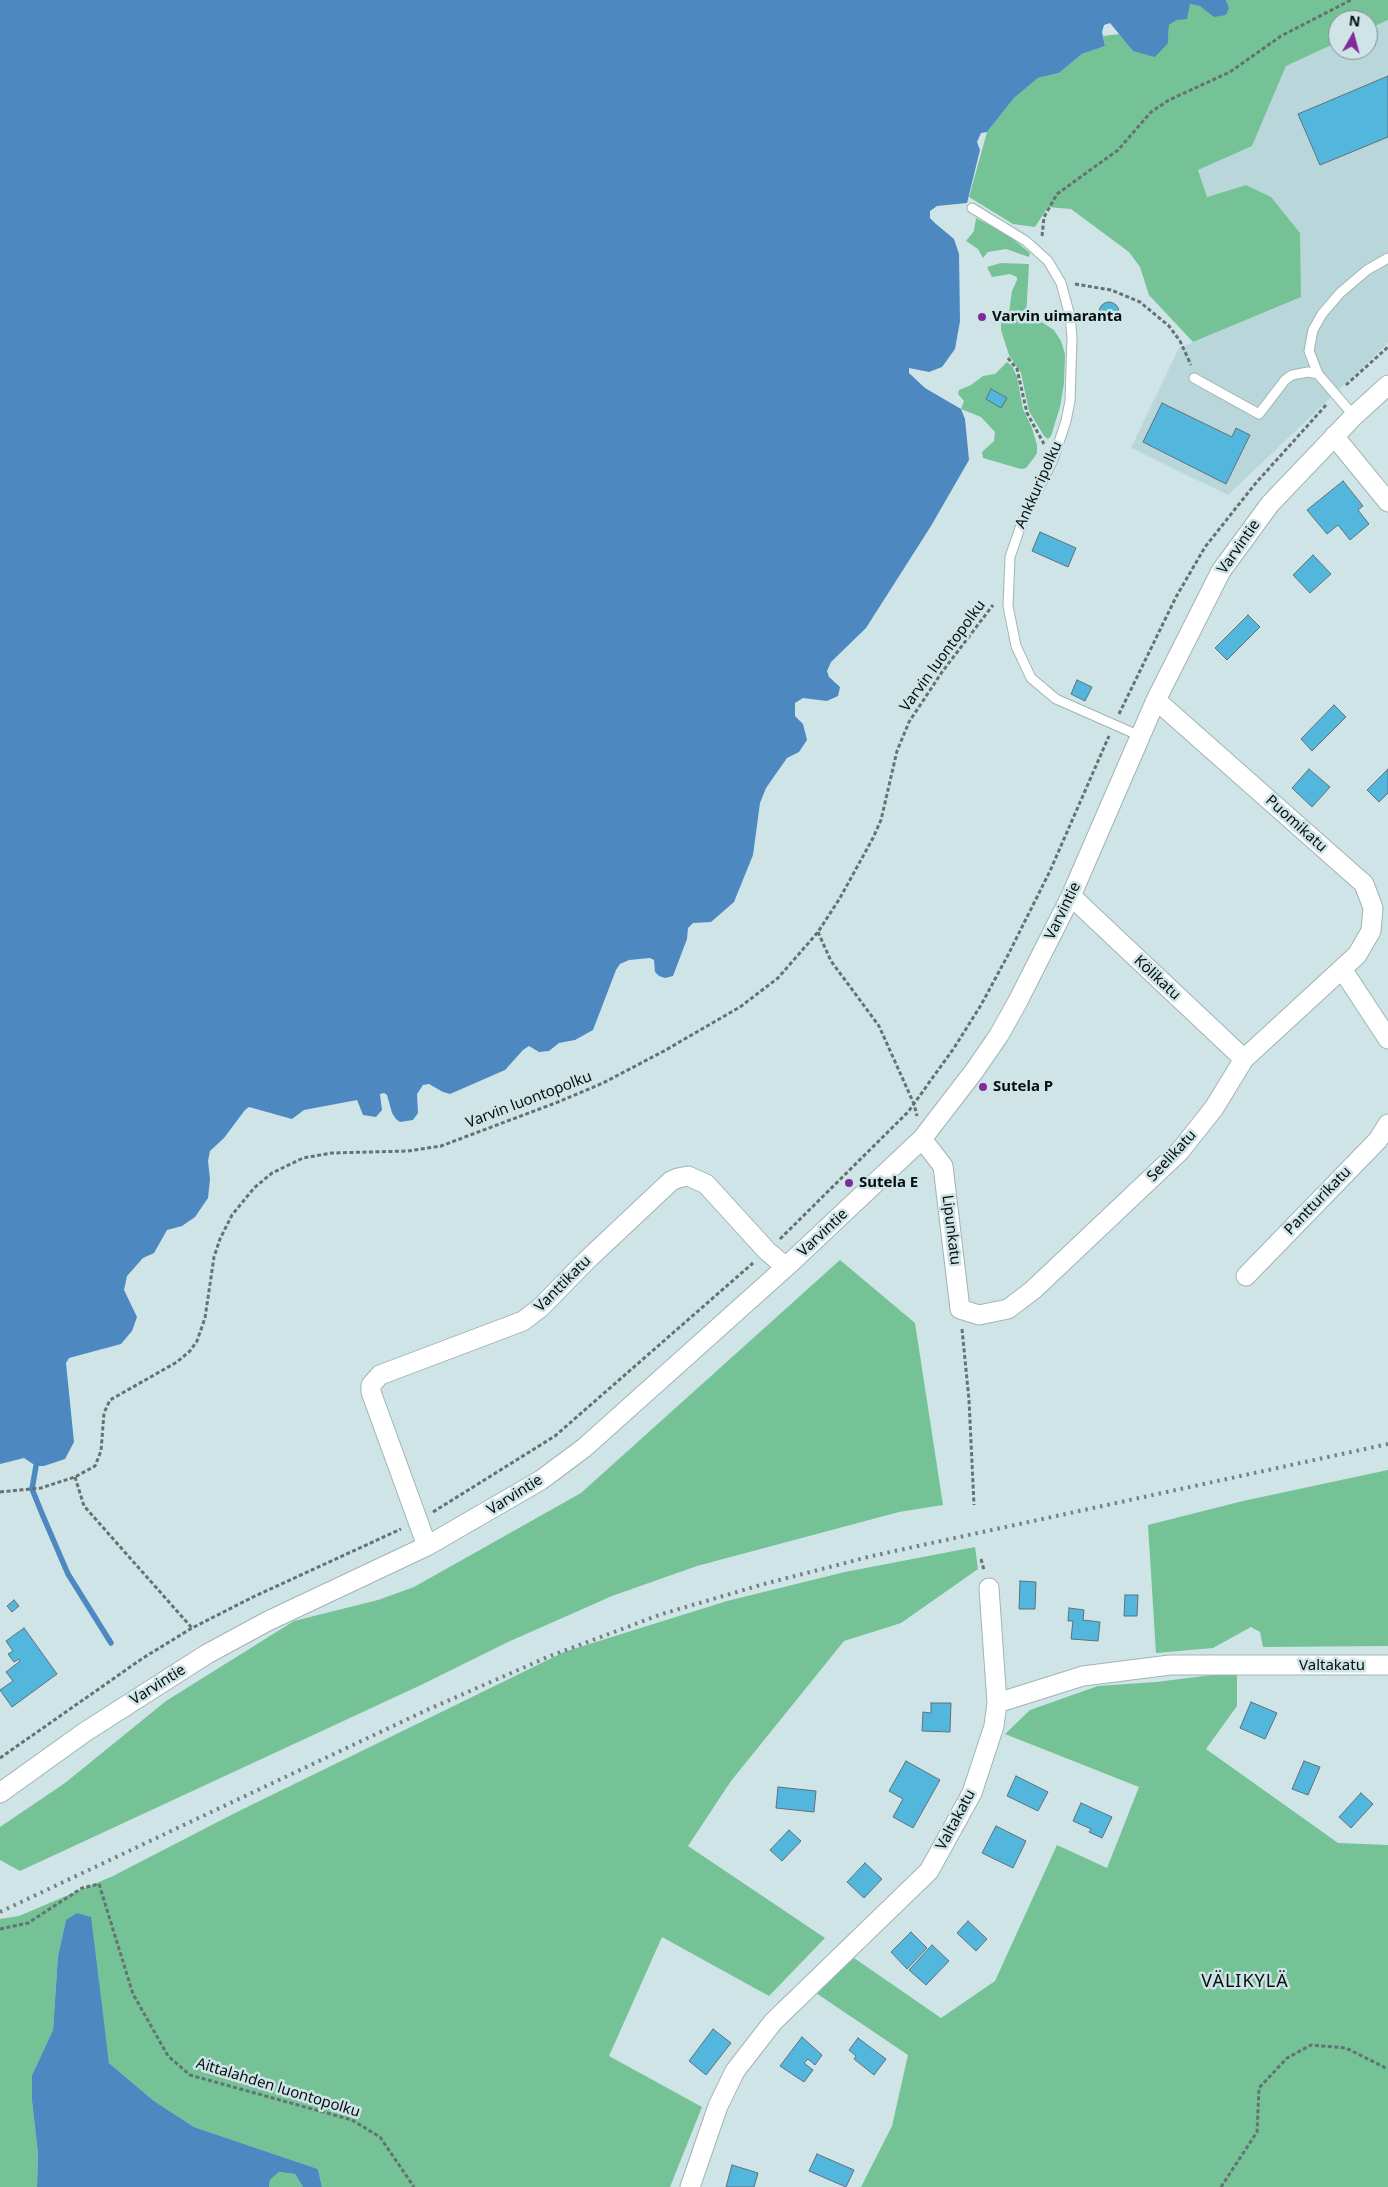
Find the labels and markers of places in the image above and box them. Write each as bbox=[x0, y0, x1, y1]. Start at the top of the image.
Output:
place label: Varvin uimaranta bbox=[992, 308, 1122, 326]
marker: Varvin uimaranta bbox=[976, 311, 988, 323]
place label: Sutela P bbox=[993, 1078, 1053, 1096]
marker: Sutela P bbox=[977, 1081, 989, 1093]
place label: Sutela E bbox=[859, 1174, 918, 1192]
marker: Sutela E bbox=[843, 1177, 855, 1189]

